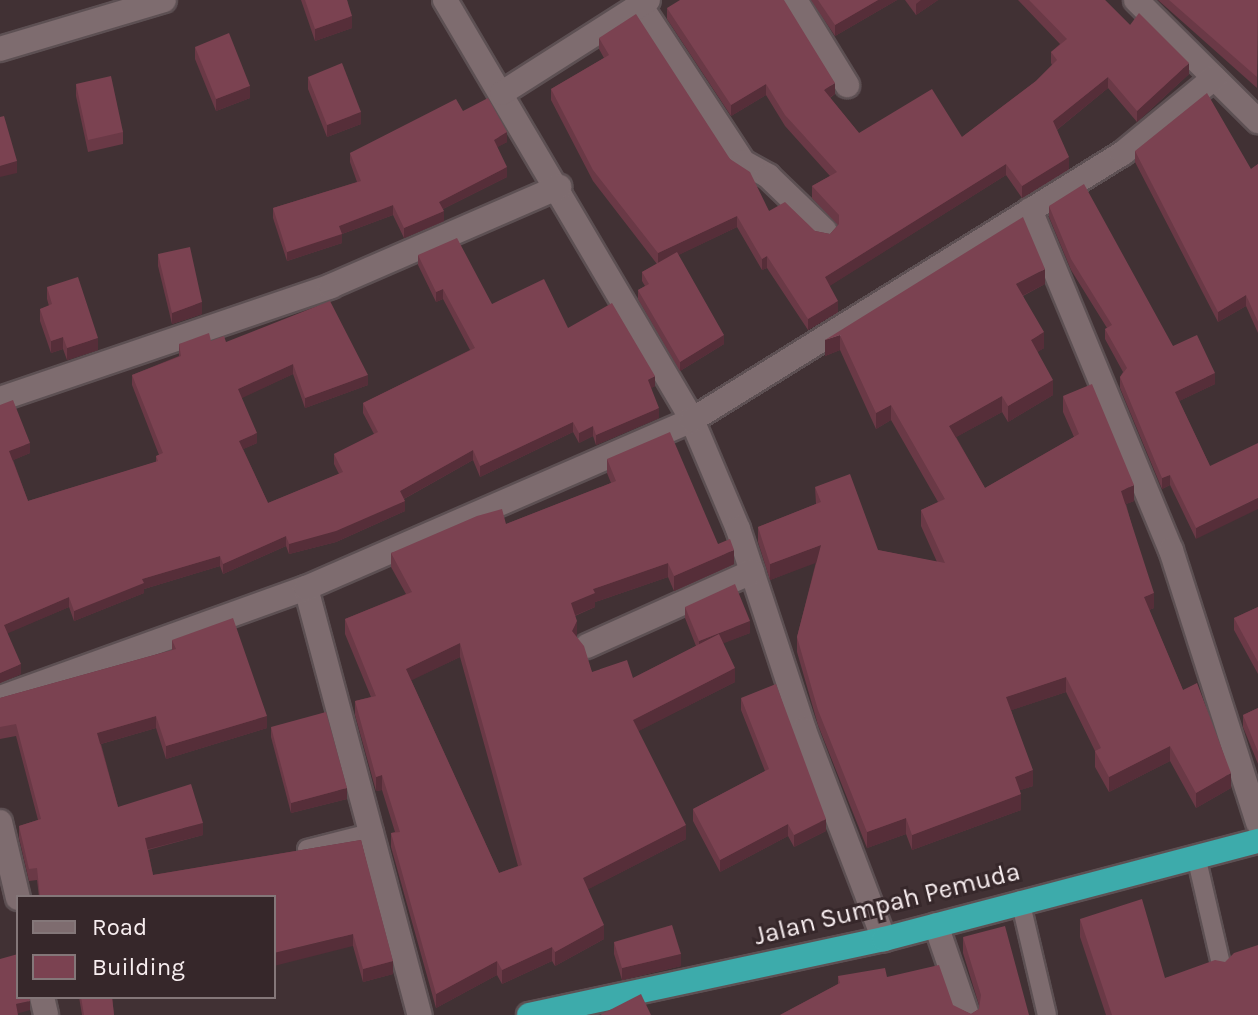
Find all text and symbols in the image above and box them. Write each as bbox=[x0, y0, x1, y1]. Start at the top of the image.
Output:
street label: Jalan Sumpah Pemuda bbox=[751, 856, 1023, 952]
legend bbox=[16, 895, 276, 999]
text: Road bbox=[92, 913, 147, 941]
text: Building bbox=[92, 953, 185, 981]

